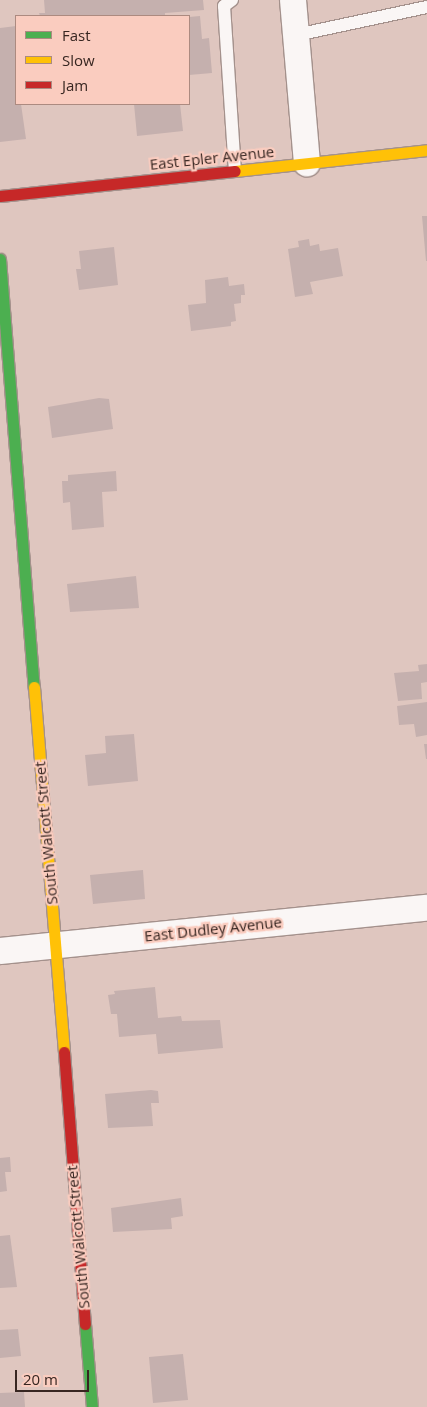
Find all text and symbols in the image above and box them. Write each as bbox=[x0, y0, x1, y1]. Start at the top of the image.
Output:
legend bbox=[15, 15, 190, 105]
text: Fast bbox=[62, 25, 91, 45]
text: Slow bbox=[62, 50, 95, 70]
text: Jam bbox=[62, 75, 88, 95]
street label: East Epler Avenue bbox=[149, 143, 275, 173]
street label: South Walcott Street bbox=[31, 761, 61, 905]
street label: East Dudley Avenue bbox=[143, 913, 283, 945]
street label: South Walcott Street bbox=[63, 1165, 93, 1309]
scale bar bbox=[18, 1360, 91, 1392]
text: 20 m bbox=[23, 1369, 58, 1389]

